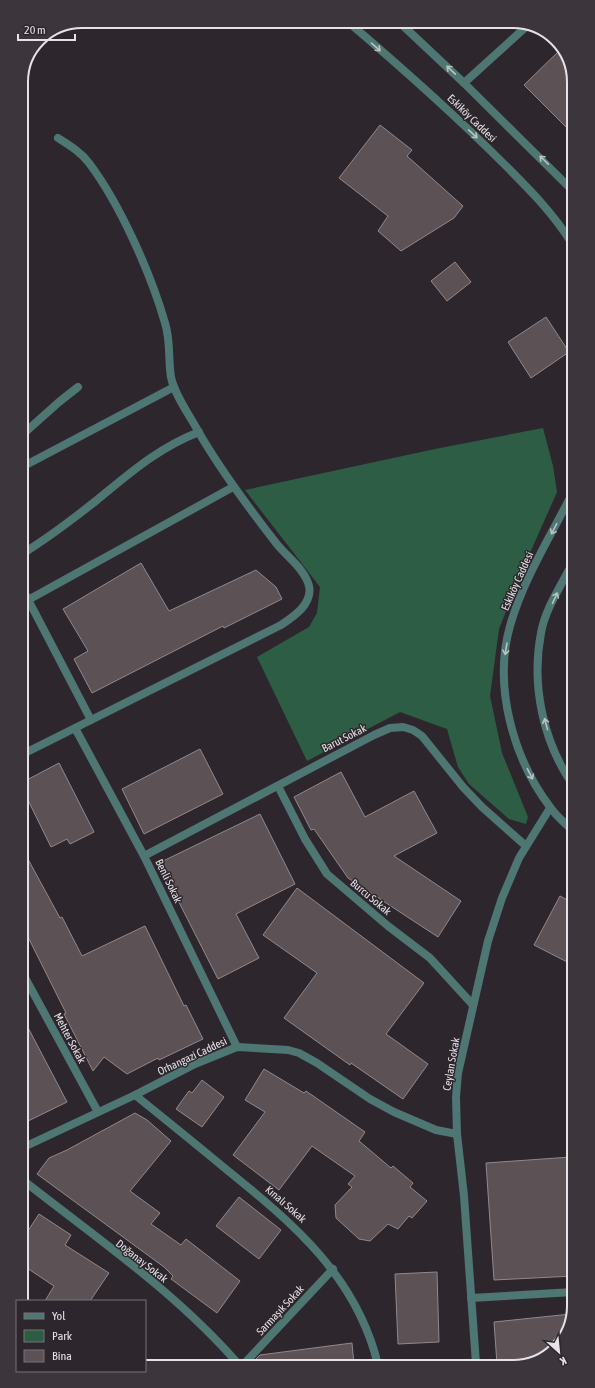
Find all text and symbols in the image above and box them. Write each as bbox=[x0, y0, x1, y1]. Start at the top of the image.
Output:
scale bar bbox=[18, 16, 75, 42]
text: 20 m bbox=[24, 23, 46, 37]
one-way arrow bbox=[371, 42, 381, 51]
one-way arrow bbox=[446, 65, 456, 75]
street label: Eskiköy Caddesi bbox=[445, 92, 499, 144]
one-way arrow bbox=[468, 129, 478, 138]
one-way arrow bbox=[539, 156, 549, 165]
one-way arrow bbox=[550, 523, 557, 535]
street label: Eskiköy Caddesi bbox=[499, 550, 535, 612]
one-way arrow bbox=[552, 592, 559, 604]
one-way arrow bbox=[502, 642, 510, 655]
one-way arrow bbox=[541, 718, 549, 731]
street label: Barut Sokak bbox=[320, 722, 368, 754]
one-way arrow bbox=[527, 768, 534, 780]
street label: Benli Sokak bbox=[153, 857, 185, 905]
street label: Burcu Sokak bbox=[348, 877, 394, 918]
street label: Mehter Sokak bbox=[52, 1011, 88, 1065]
street label: Orhangazi Caddesi bbox=[155, 1035, 229, 1077]
street label: Ceylan Sokak bbox=[440, 1036, 462, 1092]
street label: Kınalı Sokak bbox=[263, 1183, 309, 1225]
street label: Doğanay Sokak bbox=[114, 1237, 170, 1285]
street label: Sarmaşık Sokak bbox=[254, 1283, 306, 1337]
legend bbox=[16, 1300, 146, 1372]
text: Yol bbox=[52, 1309, 66, 1323]
text: Park bbox=[52, 1329, 73, 1343]
north arrow bbox=[539, 1332, 579, 1372]
text: Bina bbox=[52, 1349, 72, 1363]
text: K bbox=[558, 1354, 569, 1368]

